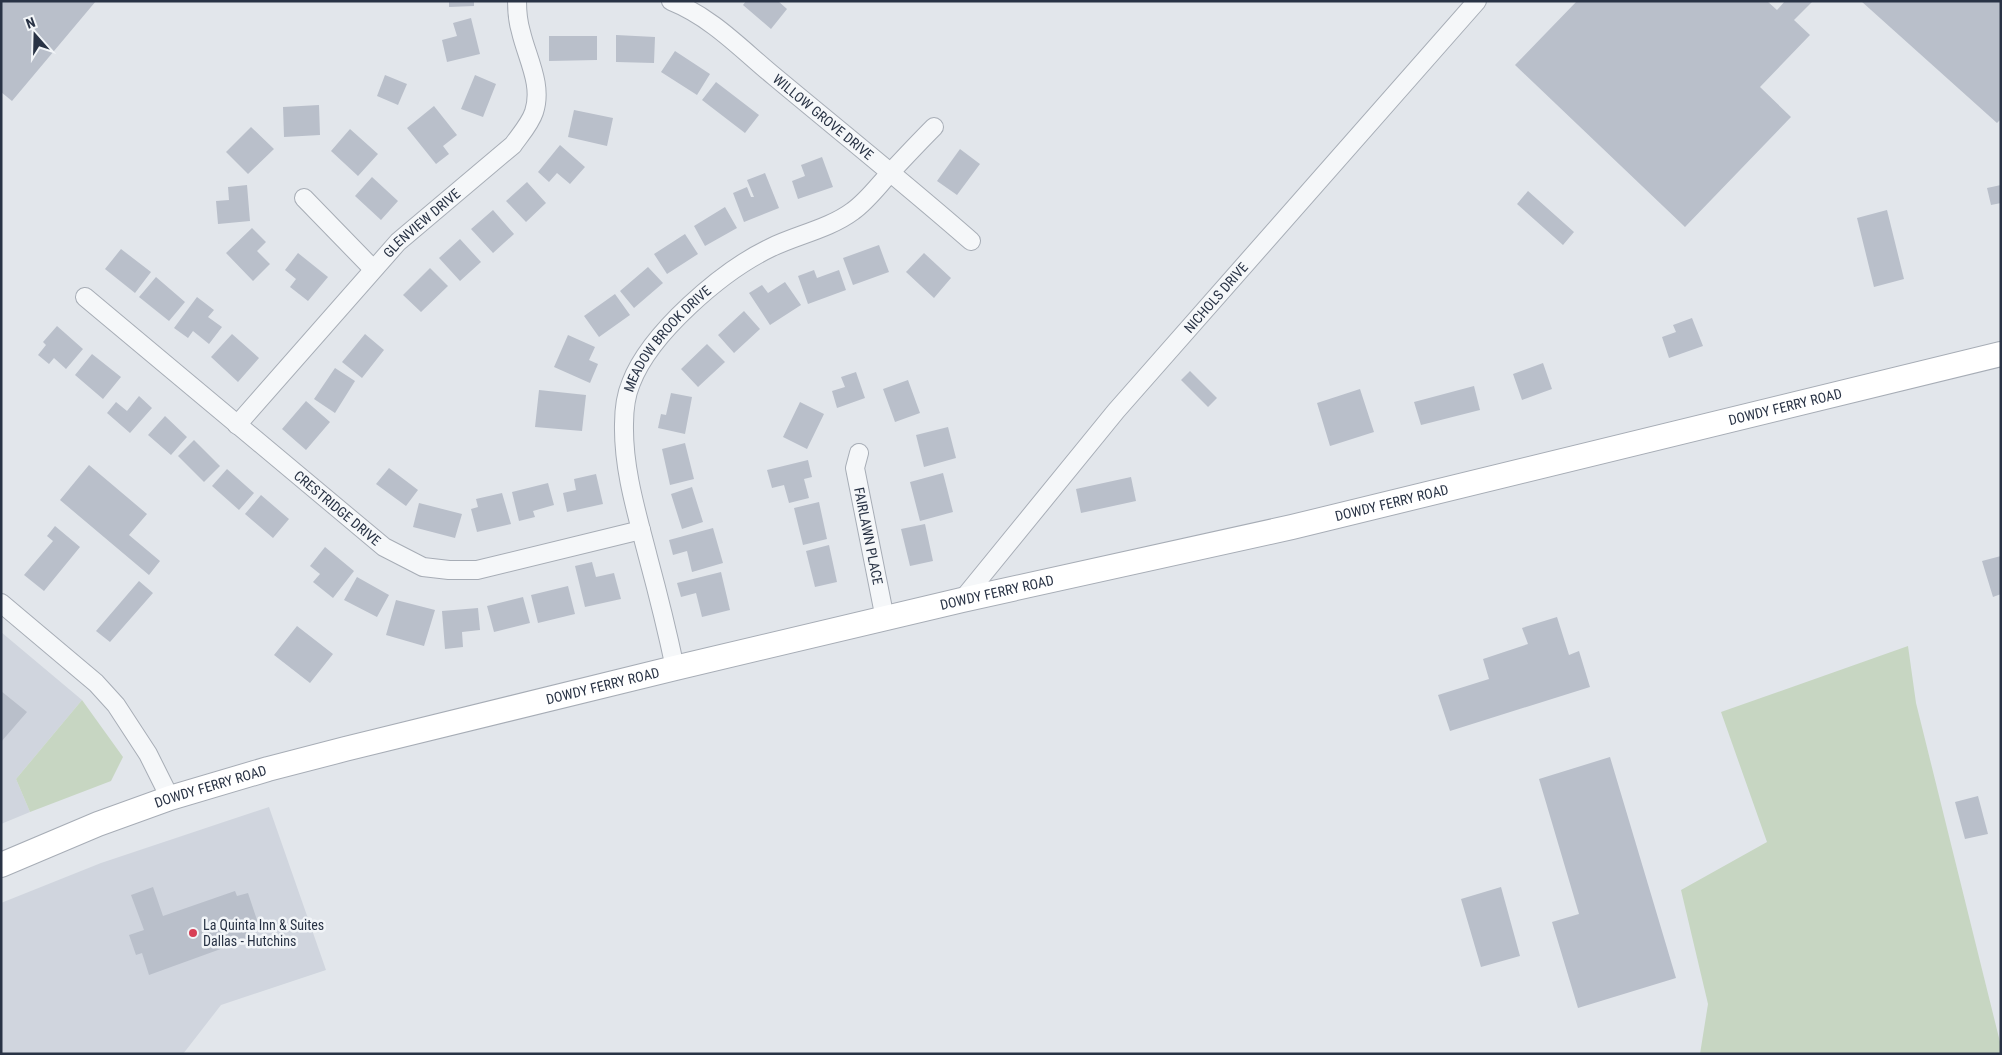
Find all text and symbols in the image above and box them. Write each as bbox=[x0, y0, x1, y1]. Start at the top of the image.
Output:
north arrow bbox=[10, 10, 60, 60]
text: N bbox=[24, 14, 37, 32]
street label: WILLOW GROVE DRIVE bbox=[770, 71, 877, 163]
street label: GLENVIEW DRIVE bbox=[380, 185, 463, 261]
street label: NICHOLS DRIVE bbox=[1181, 259, 1251, 336]
street label: MEADOW BROOK DRIVE bbox=[620, 282, 714, 394]
street label: DOWDY FERRY ROAD bbox=[1727, 385, 1843, 428]
street label: CRESTRIDGE DRIVE bbox=[291, 467, 384, 549]
street label: DOWDY FERRY ROAD bbox=[1333, 481, 1450, 524]
street label: FAIRLAWN PLACE bbox=[851, 486, 886, 586]
street label: DOWDY FERRY ROAD bbox=[938, 572, 1055, 613]
street label: DOWDY FERRY ROAD bbox=[544, 664, 661, 707]
street label: DOWDY FERRY ROAD bbox=[152, 762, 268, 811]
place label: La Quinta Inn & Suites Dallas - Hutchins bbox=[203, 917, 324, 949]
marker: La Quinta Inn & Suites Dallas - Hutchins bbox=[187, 927, 199, 939]

